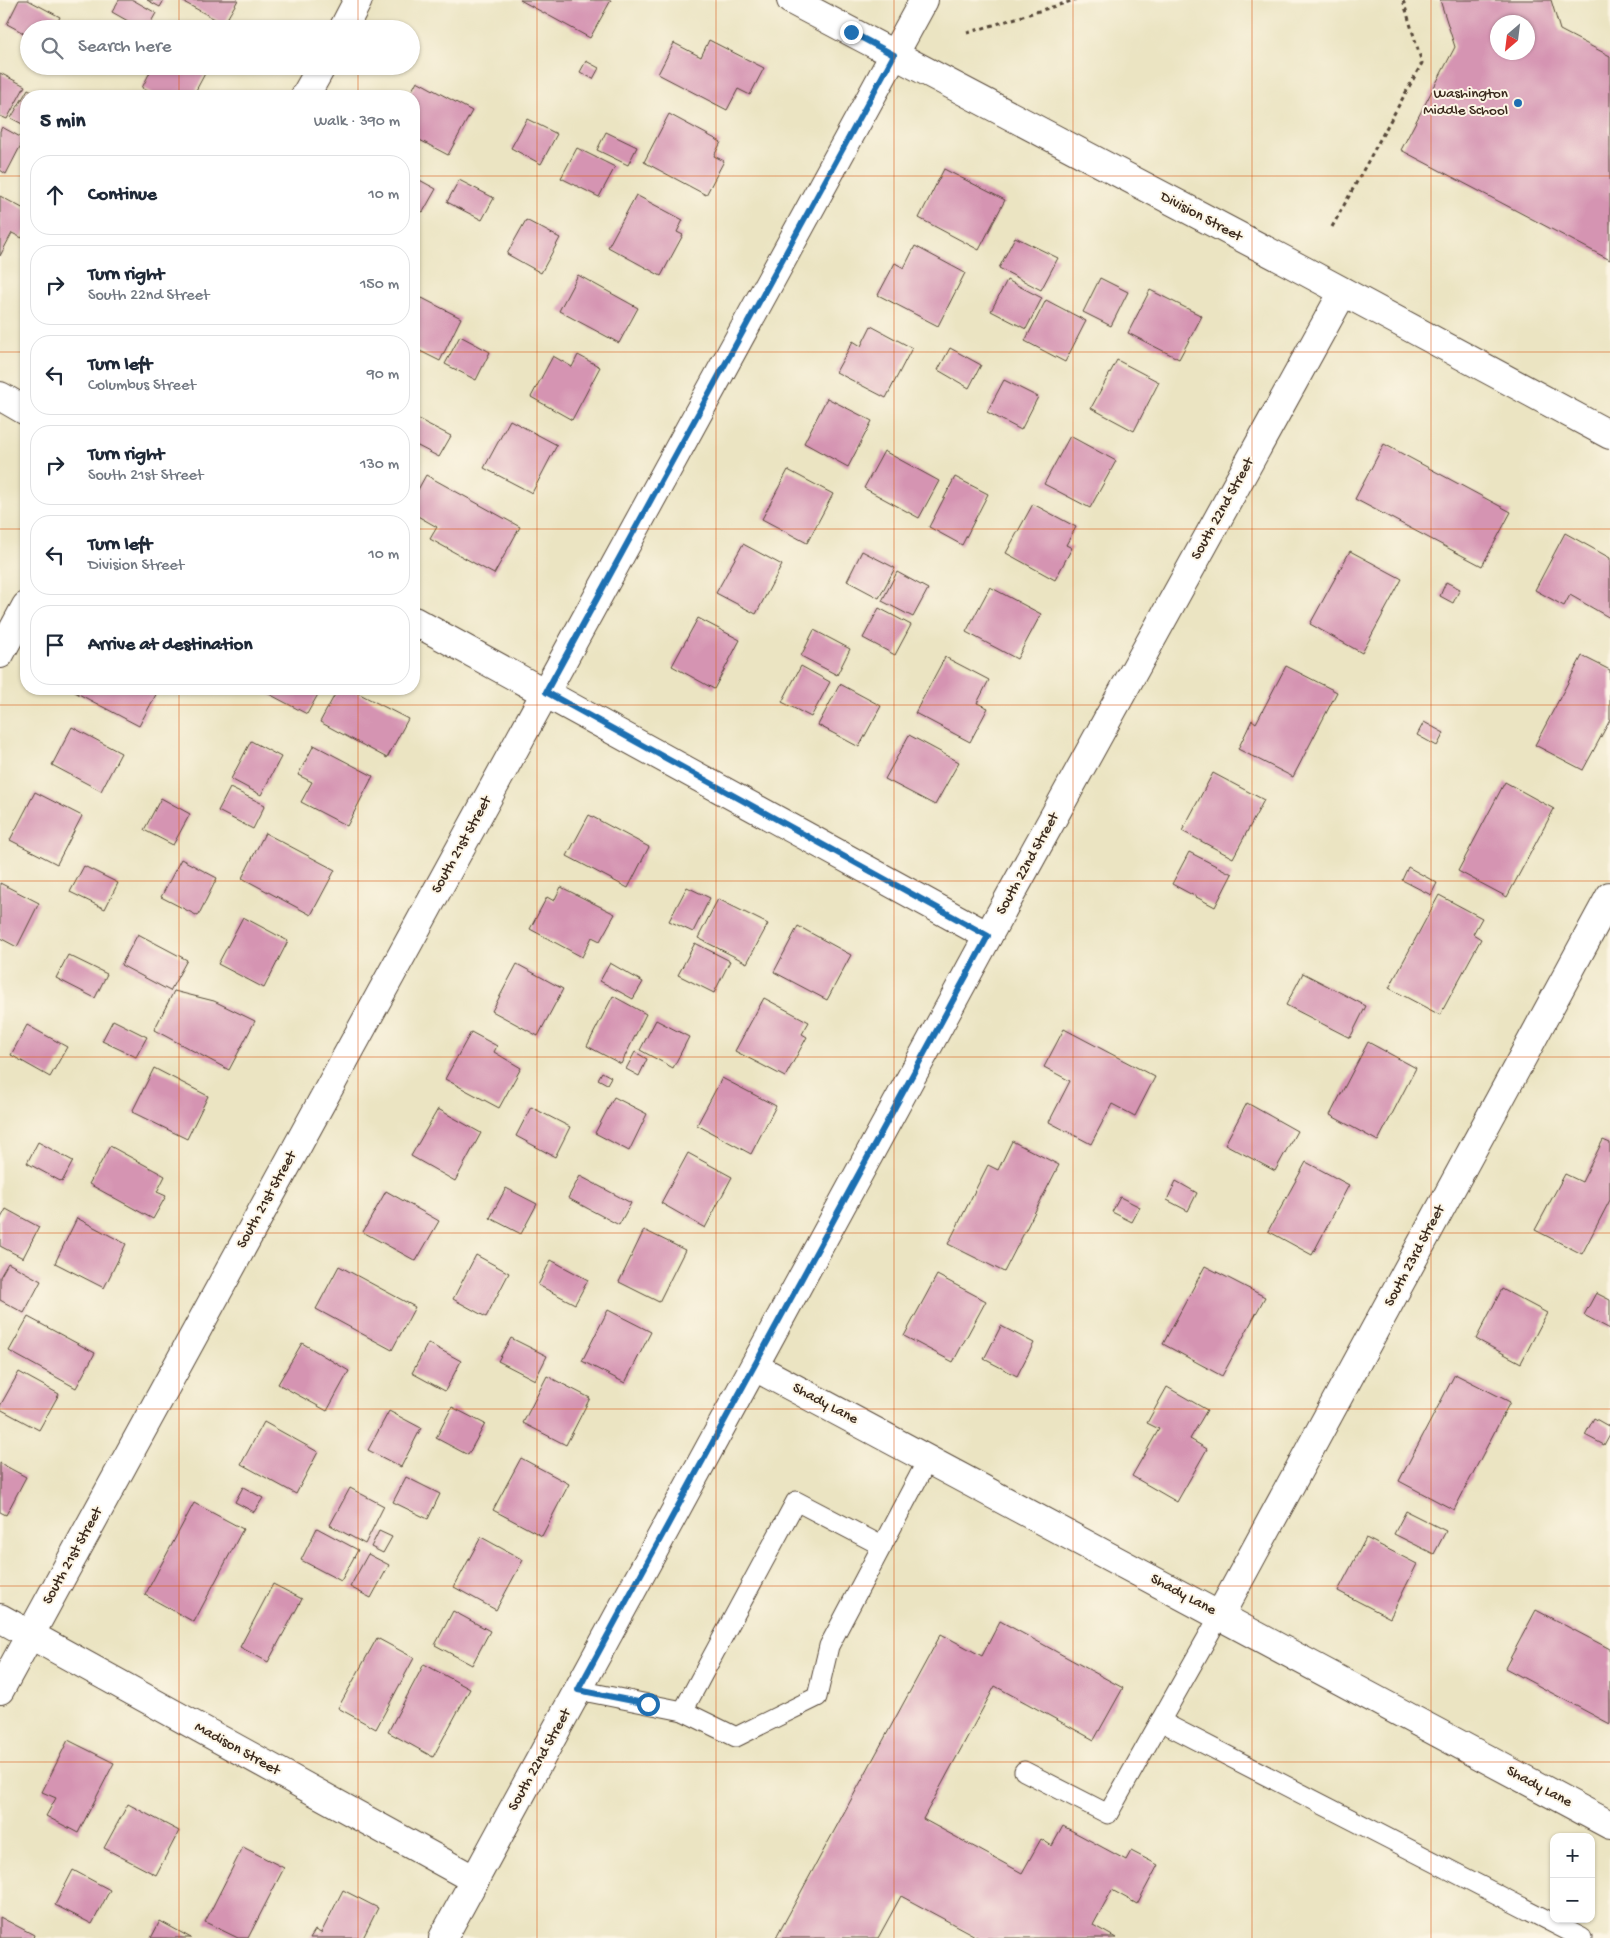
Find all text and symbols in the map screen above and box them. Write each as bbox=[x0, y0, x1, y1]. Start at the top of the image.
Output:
north arrow bbox=[1490, 15, 1535, 60]
search box bbox=[20, 20, 420, 75]
route end bbox=[840, 21, 863, 44]
icon: search bbox=[38, 34, 66, 62]
text: Search here bbox=[78, 36, 172, 59]
place label: Washington Middle School bbox=[1423, 85, 1508, 120]
marker: Washington Middle School bbox=[1512, 97, 1524, 109]
text: 5 min bbox=[40, 110, 85, 135]
text: Walk · 390 m bbox=[314, 113, 400, 132]
icon: ahead bbox=[41, 181, 69, 209]
text: Continue bbox=[88, 184, 157, 207]
text: 10 m bbox=[368, 186, 399, 205]
street label: Division Street bbox=[1156, 187, 1247, 247]
text: Turn right bbox=[88, 264, 164, 287]
icon: right bbox=[41, 271, 69, 299]
text: 150 m bbox=[360, 276, 399, 295]
text: South 22nd Street bbox=[88, 287, 209, 306]
text: Turn left bbox=[88, 354, 152, 377]
icon: left bbox=[41, 361, 69, 389]
text: 90 m bbox=[367, 366, 399, 385]
text: Columbus Street bbox=[88, 377, 196, 396]
text: Turn right bbox=[88, 444, 164, 467]
icon: right bbox=[41, 451, 69, 479]
street label: South 22nd Street bbox=[1188, 453, 1259, 563]
text: 130 m bbox=[360, 456, 399, 475]
text: South 21st Street bbox=[88, 467, 203, 486]
text: Turn left bbox=[88, 534, 152, 557]
icon: left bbox=[41, 541, 69, 569]
text: 10 m bbox=[368, 546, 399, 565]
text: Division Street bbox=[88, 557, 184, 576]
icon: arrive bbox=[41, 631, 69, 659]
text: Arrive at destination bbox=[88, 634, 252, 657]
street label: South 21st Street bbox=[428, 792, 497, 897]
street label: South 22nd Street bbox=[993, 808, 1064, 918]
street label: South 21st Street bbox=[233, 1147, 302, 1252]
street label: South 23rd Street bbox=[1381, 1201, 1450, 1310]
street label: Shady Lane bbox=[789, 1379, 861, 1429]
street label: South 21st Street bbox=[39, 1503, 108, 1608]
street label: Shady Lane bbox=[1147, 1570, 1219, 1620]
route start bbox=[637, 1693, 660, 1716]
street label: South 22nd Street bbox=[505, 1704, 576, 1814]
street label: Madison Street bbox=[191, 1718, 284, 1781]
street label: Shady Lane bbox=[1503, 1762, 1575, 1812]
map controls bbox=[1550, 1833, 1595, 1923]
button: + bbox=[1550, 1833, 1595, 1878]
button: − bbox=[1550, 1878, 1595, 1923]

